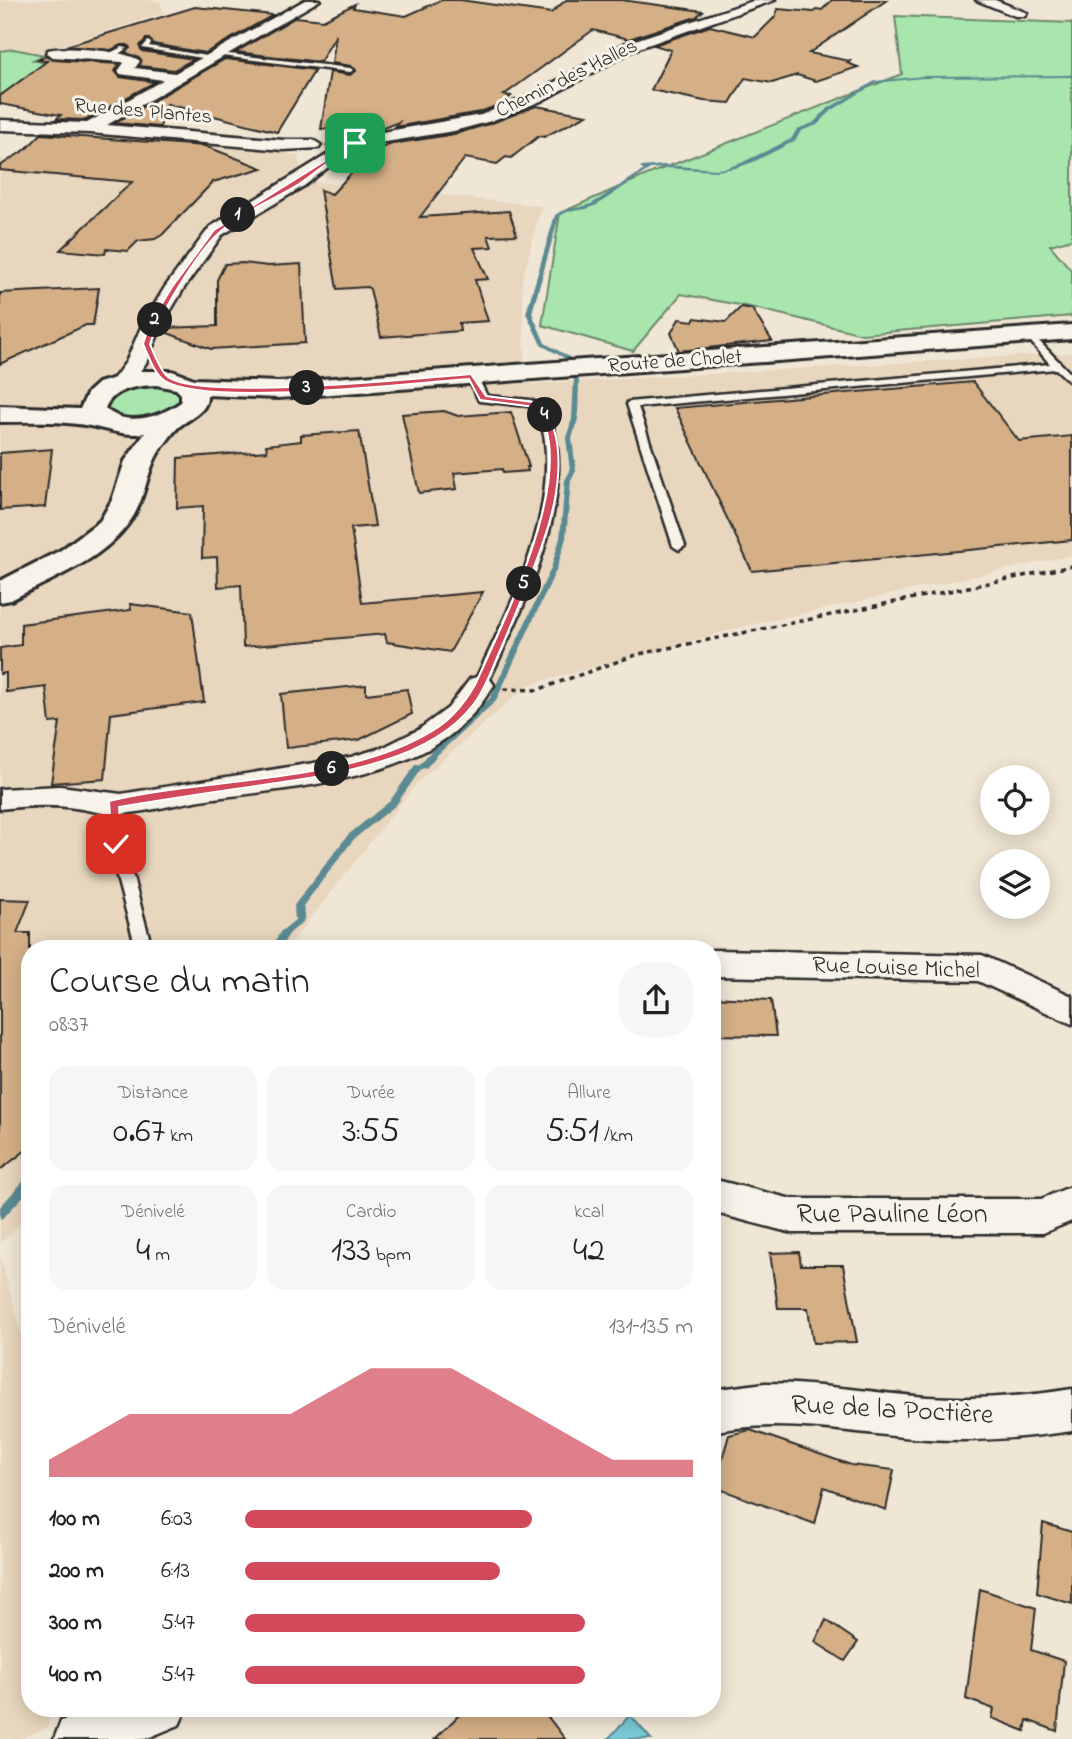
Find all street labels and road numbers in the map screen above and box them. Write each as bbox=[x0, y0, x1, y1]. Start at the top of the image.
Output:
street label: Chemin des Halles bbox=[491, 32, 643, 126]
street label: Rue des Plantes bbox=[73, 91, 213, 133]
street label: Route de Cholet bbox=[607, 342, 743, 382]
street label: Rue Louise Michel bbox=[812, 949, 980, 989]
street label: Rue Pauline Léon bbox=[797, 1195, 987, 1236]
street label: Rue de la Poctière bbox=[790, 1385, 995, 1437]

